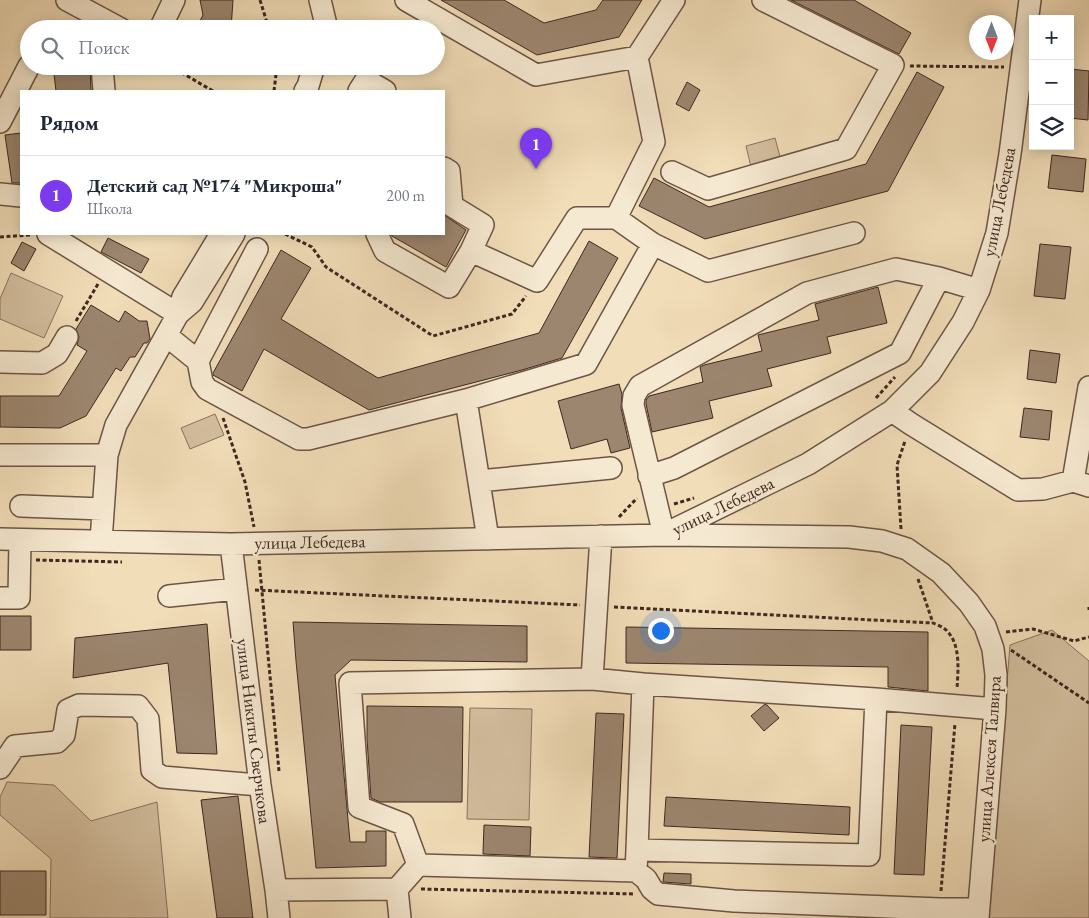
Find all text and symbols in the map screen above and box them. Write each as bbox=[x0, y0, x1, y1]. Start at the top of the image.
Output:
north arrow bbox=[969, 15, 1014, 60]
map controls bbox=[1029, 15, 1074, 150]
button: + bbox=[1029, 15, 1074, 60]
search box bbox=[20, 20, 445, 75]
icon: search bbox=[38, 34, 66, 62]
text: Поиск bbox=[78, 35, 130, 60]
button: − bbox=[1029, 60, 1074, 105]
button: layers bbox=[1029, 105, 1074, 150]
text: Рядом bbox=[40, 109, 99, 136]
pin: 1 bbox=[520, 128, 552, 169]
street label: улица Лебедева bbox=[977, 144, 1021, 259]
text: Детский сад №174 "Микроша" bbox=[87, 173, 342, 198]
text: 1 bbox=[52, 185, 60, 206]
text: 200 m bbox=[386, 185, 425, 206]
text: Школа bbox=[87, 198, 132, 219]
street label: улица Лебедева bbox=[668, 471, 778, 540]
street label: улица Лебедева bbox=[254, 529, 366, 554]
your location bbox=[648, 618, 674, 644]
street label: улица Никиты Сверчкова bbox=[232, 637, 277, 826]
street label: улица Алексея Талвира bbox=[971, 674, 1006, 843]

